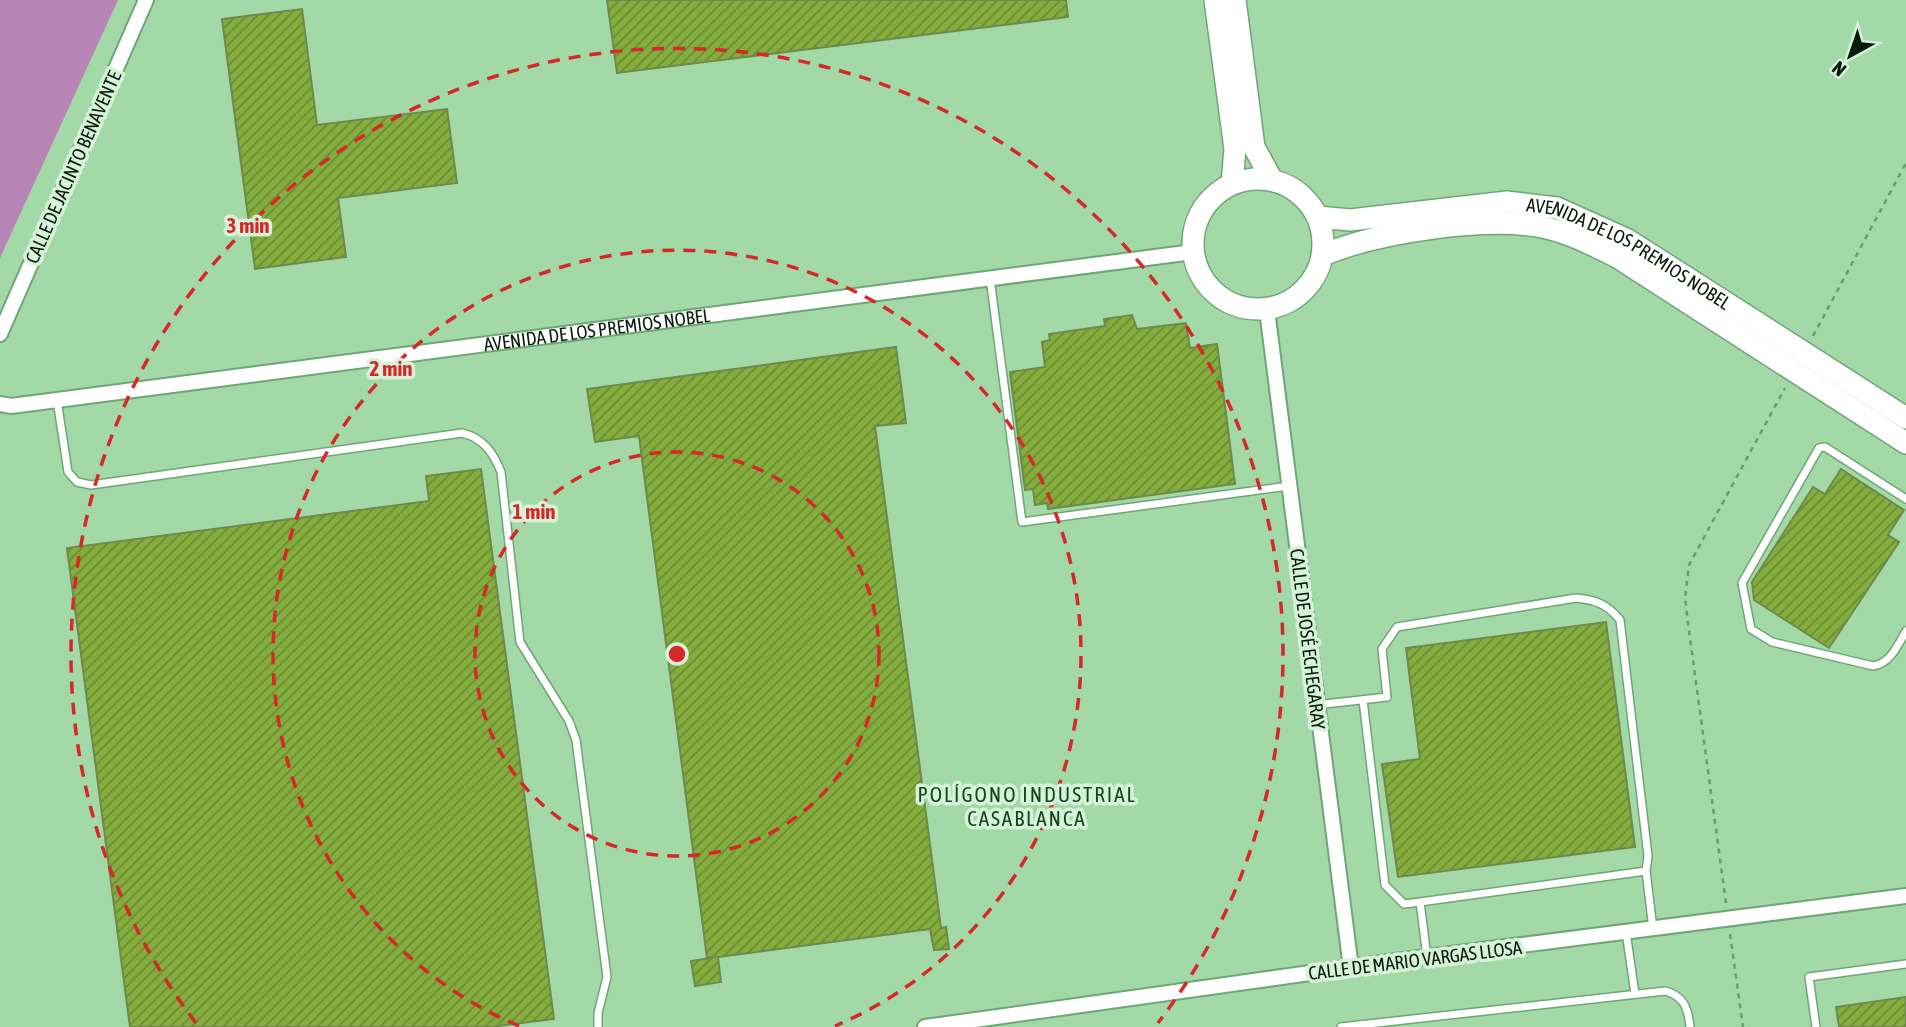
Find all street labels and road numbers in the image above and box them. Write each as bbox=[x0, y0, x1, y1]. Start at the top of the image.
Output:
street label: CALLE DE JACINTO BENAVENTE bbox=[21, 67, 125, 267]
street label: AVENIDA DE LOS PREMIOS NOBEL bbox=[1525, 193, 1735, 314]
street label: AVENIDA DE LOS PREMIOS NOBEL bbox=[482, 304, 712, 355]
street label: CALLE DE JOSÉ ECHEGARAY bbox=[1286, 547, 1330, 731]
street label: CALLE DE MARIO VARGAS LLOSA bbox=[1307, 936, 1524, 984]

